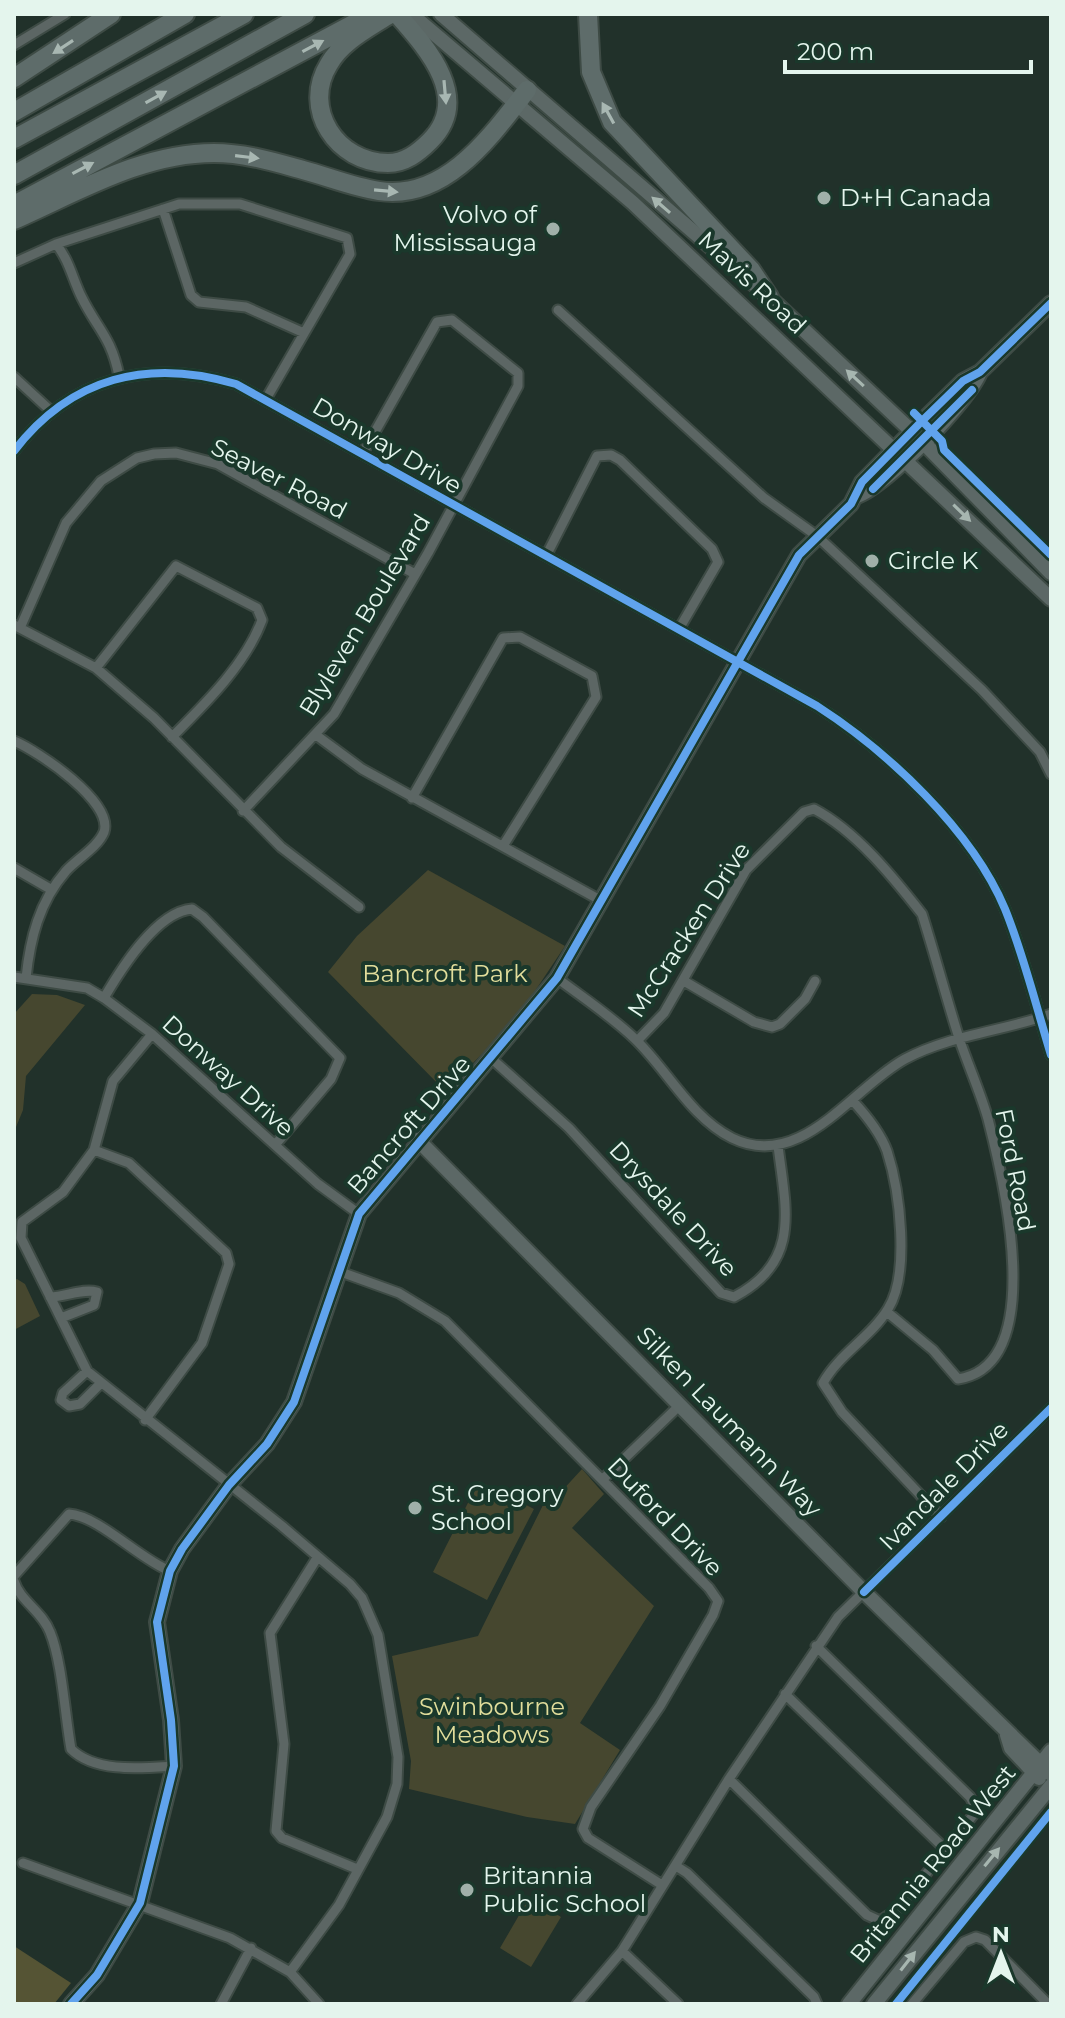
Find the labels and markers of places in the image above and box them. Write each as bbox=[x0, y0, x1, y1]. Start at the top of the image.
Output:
place label: D+H Canada bbox=[840, 183, 991, 212]
marker: D+H Canada bbox=[815, 189, 833, 207]
place label: Volvo of Mississauga bbox=[393, 200, 538, 257]
marker: Volvo of Mississauga bbox=[544, 220, 562, 238]
place label: Circle K bbox=[888, 546, 978, 575]
marker: Circle K bbox=[863, 552, 881, 570]
place label: St. Gregory School bbox=[431, 1479, 563, 1536]
marker: St. Gregory School bbox=[406, 1499, 424, 1517]
place label: Britannia Public School bbox=[483, 1861, 646, 1918]
marker: Britannia Public School bbox=[458, 1881, 476, 1899]

